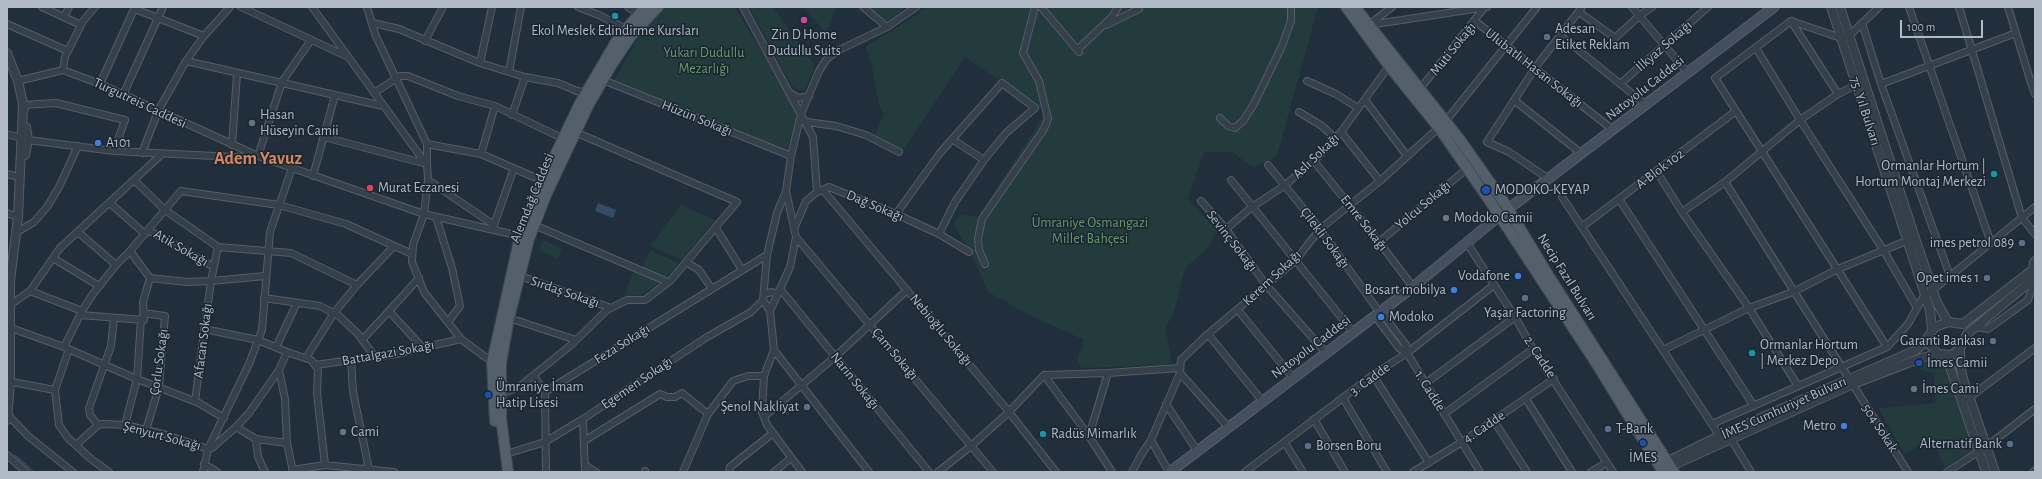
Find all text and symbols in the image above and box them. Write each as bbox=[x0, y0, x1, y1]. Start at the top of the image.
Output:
marker: Ekol Meslek Edindirme Kursları bbox=[610, 11, 620, 21]
scale bar bbox=[1902, 12, 1985, 38]
marker: Zin D Home Dudullu Suits bbox=[799, 15, 809, 25]
street label: İlkyaz Sokağı bbox=[1632, 17, 1696, 75]
street label: Muti Sokağı bbox=[1426, 19, 1480, 79]
place label: Adesan Etiket Reklam bbox=[1555, 21, 1630, 54]
text: 100 m bbox=[1907, 21, 1935, 33]
place label: Ekol Meslek Edindirme Kursları bbox=[531, 23, 699, 39]
street label: Ulubatlı Hasan Sokağı bbox=[1482, 25, 1586, 111]
place label: Zin D Home Dudullu Suits bbox=[767, 27, 841, 60]
marker: Adesan Etiket Reklam bbox=[1542, 32, 1552, 42]
park label: Yukarı Dudullu Mezarlığı bbox=[664, 45, 744, 78]
street label: Natoyolu Caddesi bbox=[1602, 52, 1688, 124]
street label: Turgutreis Caddesi bbox=[91, 74, 189, 132]
street label: 75. Yıl Bulvarı bbox=[1846, 74, 1884, 148]
street label: Hüzün Sokağı bbox=[659, 96, 735, 140]
place label: Hasan Hüseyin Camii bbox=[260, 107, 339, 140]
marker: Hasan Hüseyin Camii bbox=[247, 118, 257, 128]
street label: Aslı Sokağı bbox=[1289, 130, 1343, 182]
place label: A101 bbox=[106, 135, 131, 151]
marker: A101 bbox=[93, 138, 103, 148]
street label: A-Blok 102 bbox=[1632, 145, 1688, 193]
district label: Adem Yavuz bbox=[214, 148, 302, 170]
street label: Alemdağ Caddesi bbox=[506, 151, 558, 245]
place label: Ormanlar Hortum | Hortum Montaj Merkezi bbox=[1855, 158, 1986, 190]
marker: Ormanlar Hortum | Hortum Montaj Merkezi bbox=[1989, 169, 1999, 179]
street label: Yolcu Sokağı bbox=[1392, 177, 1454, 233]
place label: Murat Eczanesi bbox=[378, 180, 460, 196]
place label: MODOKO-KEYAP bbox=[1495, 182, 1589, 198]
marker: Murat Eczanesi bbox=[365, 183, 375, 193]
marker: MODOKO-KEYAP bbox=[1480, 184, 1492, 196]
street label: Dağ Sokağı bbox=[844, 186, 906, 226]
street label: Emre Sokağı bbox=[1337, 191, 1391, 255]
street label: Çilekli Sokağı bbox=[1297, 204, 1353, 272]
street label: Sevinç Sokağı bbox=[1203, 207, 1261, 275]
place label: Modoko Camii bbox=[1454, 210, 1533, 226]
marker: Modoko Camii bbox=[1441, 213, 1451, 223]
park label: Ümraniye Osmangazi Millet Bahçesi bbox=[1032, 215, 1148, 248]
street label: Atik Sokağı bbox=[151, 226, 211, 270]
street label: Necip Fazıl Bulvarı bbox=[1534, 231, 1600, 323]
place label: imes petrol 089 bbox=[1930, 235, 2014, 251]
marker: imes petrol 089 bbox=[2017, 238, 2027, 248]
street label: Kerem Sokağı bbox=[1239, 247, 1305, 309]
place label: Vodafone bbox=[1458, 268, 1510, 284]
place label: Opet imes 1 bbox=[1916, 270, 1979, 286]
marker: Vodafone bbox=[1513, 271, 1523, 281]
street label: Sırdaş Sokağı bbox=[528, 272, 602, 312]
marker: Opet imes 1 bbox=[1982, 273, 1992, 283]
place label: Bosart mobilya bbox=[1365, 282, 1446, 298]
marker: Bosart mobilya bbox=[1449, 285, 1459, 295]
street label: Nebioğlu Sokağı bbox=[906, 291, 976, 369]
marker: Yaşar Factoring bbox=[1520, 293, 1530, 303]
street label: Afacan Sokağı bbox=[190, 302, 216, 380]
place label: Yaşar Factoring bbox=[1484, 305, 1566, 321]
place label: Modoko bbox=[1389, 309, 1434, 325]
street label: Natoyolu Caddesi bbox=[1268, 312, 1354, 382]
marker: Modoko bbox=[1376, 312, 1386, 322]
street label: Feza Sokağı bbox=[591, 320, 653, 368]
street label: Çam Sokağı bbox=[868, 324, 922, 384]
street label: Çorlu Sokağı bbox=[146, 328, 172, 396]
street label: 2. Cadde bbox=[1520, 333, 1560, 381]
place label: Garanti Bankası bbox=[1900, 333, 1985, 349]
marker: Garanti Bankası bbox=[1988, 336, 1998, 346]
street label: Battalgazi Sokağı bbox=[341, 337, 435, 369]
place label: Ormanlar Hortum | Merkez Depo bbox=[1760, 337, 1858, 370]
marker: Ormanlar Hortum | Merkez Depo bbox=[1747, 348, 1757, 358]
street label: Narin Sokağı bbox=[827, 349, 883, 413]
street label: Egemen Sokağı bbox=[598, 353, 676, 413]
place label: İmes Camii bbox=[1927, 355, 1987, 371]
marker: İmes Camii bbox=[1914, 358, 1924, 368]
street label: 3. Cadde bbox=[1346, 359, 1394, 399]
street label: 1. Cadde bbox=[1411, 367, 1449, 415]
street label: İMES Cumhuriyet Bulvarı bbox=[1719, 373, 1849, 443]
place label: Ümraniye İmam Hatip Lisesi bbox=[496, 379, 584, 412]
place label: İmes Cami bbox=[1922, 381, 1979, 397]
marker: İmes Cami bbox=[1909, 384, 1919, 394]
marker: Ümraniye İmam Hatip Lisesi bbox=[483, 390, 493, 400]
place label: Şenol Nakliyat bbox=[721, 399, 799, 415]
street label: 504 Sokak bbox=[1858, 401, 1902, 455]
marker: Şenol Nakliyat bbox=[802, 402, 812, 412]
street label: 4. Cadde bbox=[1460, 407, 1508, 447]
street label: Şenyurt Sokağı bbox=[121, 418, 203, 454]
place label: Metro bbox=[1803, 418, 1836, 434]
place label: T-Bank bbox=[1616, 421, 1653, 437]
marker: Metro bbox=[1839, 421, 1849, 431]
place label: Cami bbox=[351, 424, 379, 440]
marker: T-Bank bbox=[1603, 424, 1613, 434]
place label: Radüs Mimarlık bbox=[1051, 426, 1137, 442]
marker: Cami bbox=[338, 427, 348, 437]
marker: Radüs Mimarlık bbox=[1038, 429, 1048, 439]
place label: Alternatif Bank bbox=[1920, 436, 2002, 452]
place label: Borsen Boru bbox=[1316, 438, 1382, 454]
marker: İMES bbox=[1638, 438, 1648, 448]
marker: Alternatif Bank bbox=[2005, 439, 2015, 449]
marker: Borsen Boru bbox=[1303, 441, 1313, 451]
place label: İMES bbox=[1629, 450, 1657, 466]

